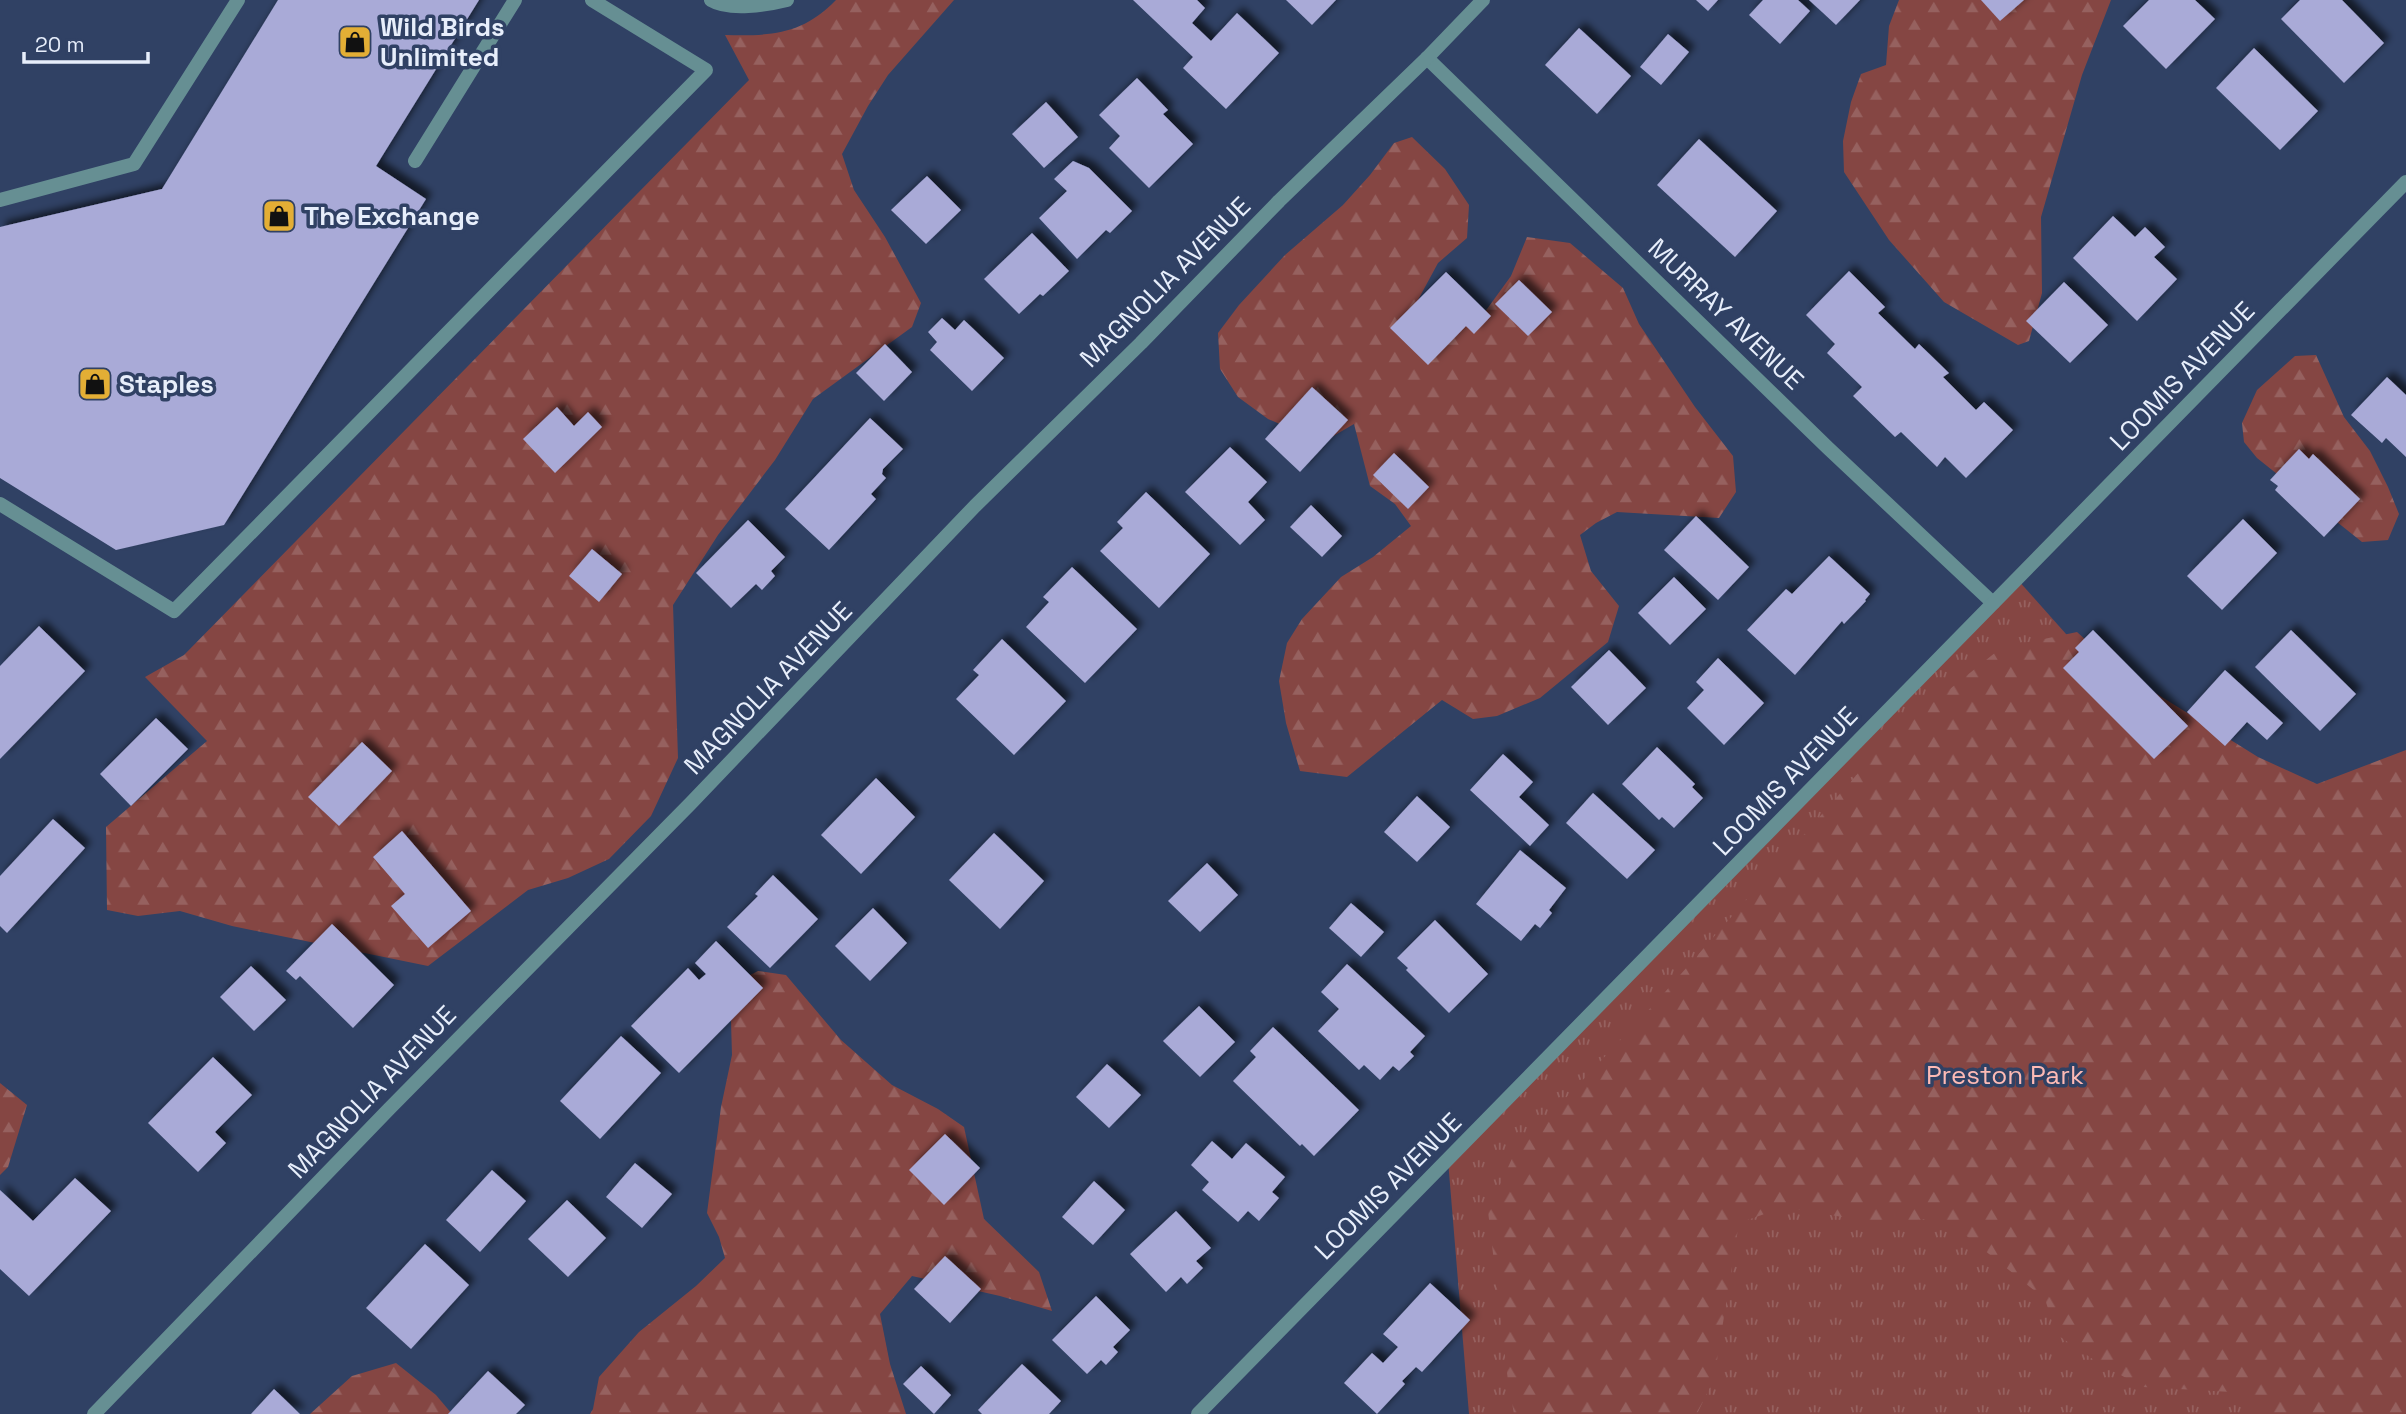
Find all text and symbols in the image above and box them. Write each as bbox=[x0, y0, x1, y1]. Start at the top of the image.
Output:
place label: Wild Birds Unlimited bbox=[380, 10, 505, 74]
scale bar bbox=[24, 21, 149, 65]
shop icon: Wild Birds Unlimited bbox=[336, 23, 374, 61]
text: 20 m bbox=[35, 31, 85, 58]
street label: MAGNOLIA AVENUE bbox=[1072, 189, 1258, 375]
shop icon: The Exchange bbox=[260, 197, 298, 235]
place label: The Exchange bbox=[304, 199, 480, 233]
street label: MURRAY AVENUE bbox=[1641, 231, 1811, 397]
street label: LOOMIS AVENUE bbox=[2102, 294, 2262, 458]
shop icon: Staples bbox=[76, 365, 114, 403]
place label: Staples bbox=[119, 367, 214, 401]
street label: MAGNOLIA AVENUE bbox=[676, 594, 860, 782]
street label: LOOMIS AVENUE bbox=[1705, 699, 1865, 863]
street label: MAGNOLIA AVENUE bbox=[280, 998, 464, 1186]
park label: Preston Park bbox=[1926, 1058, 2084, 1092]
street label: LOOMIS AVENUE bbox=[1307, 1105, 1469, 1267]

